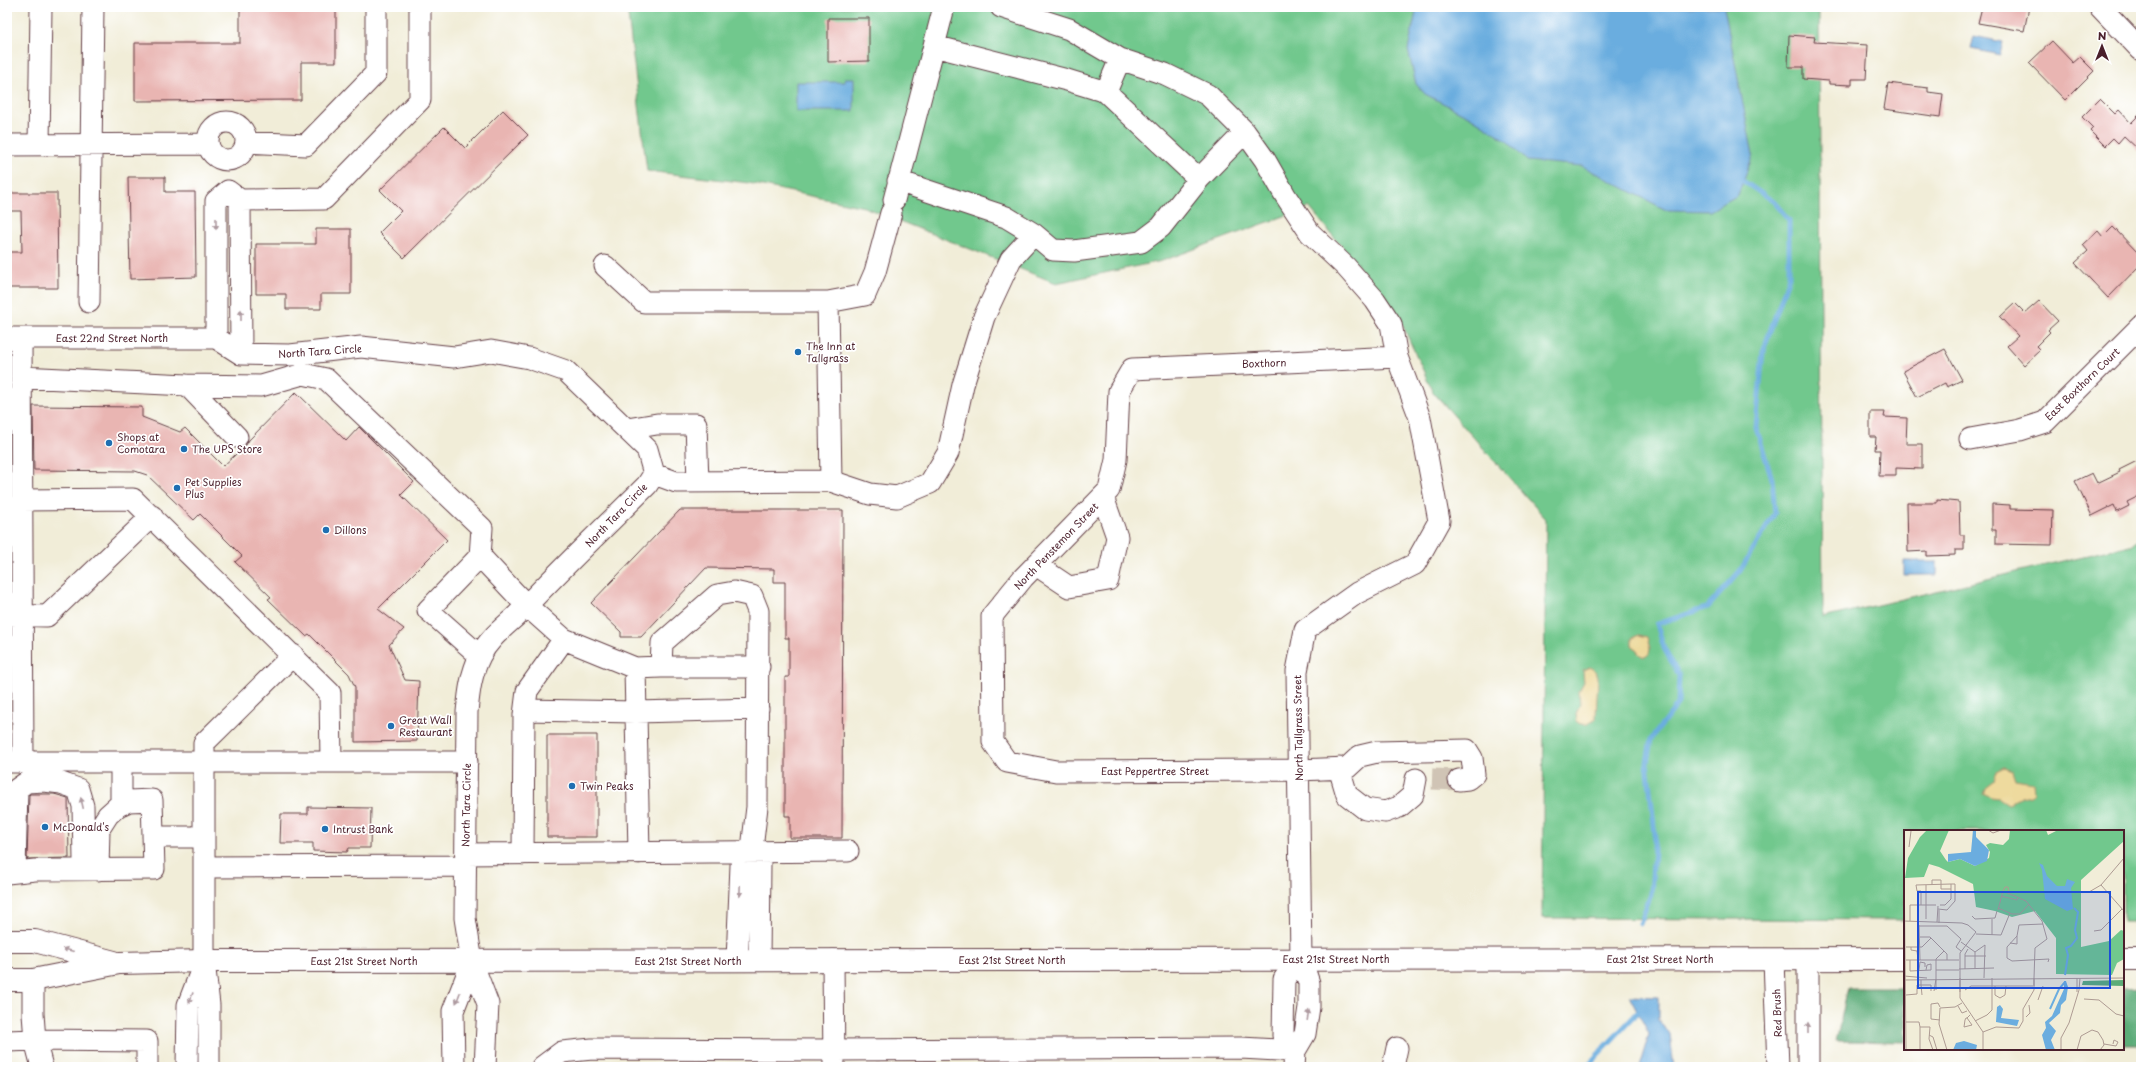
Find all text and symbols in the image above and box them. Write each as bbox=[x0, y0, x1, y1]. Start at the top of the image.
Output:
north arrow bbox=[2082, 26, 2122, 66]
text: N bbox=[2098, 27, 2107, 44]
one-way arrow bbox=[213, 218, 219, 231]
one-way arrow bbox=[238, 308, 244, 321]
street label: East 22nd Street North bbox=[56, 330, 168, 345]
place label: The Inn at Tallgrass bbox=[806, 338, 855, 365]
street label: North Tara Circle bbox=[278, 340, 362, 361]
street label: East Boxthorn Court bbox=[2041, 344, 2123, 423]
marker: The Inn at Tallgrass bbox=[793, 347, 803, 357]
street label: Boxthorn bbox=[1241, 354, 1286, 371]
place label: Shops at Comotara bbox=[117, 429, 166, 456]
marker: Shops at Comotara bbox=[104, 438, 114, 448]
place label: The UPS Store bbox=[192, 441, 262, 456]
marker: The UPS Store bbox=[179, 444, 189, 454]
place label: Pet Supplies Plus bbox=[185, 474, 242, 501]
street label: North Tara Circle bbox=[581, 479, 650, 550]
marker: Pet Supplies Plus bbox=[172, 483, 182, 493]
street label: North Penstemon Street bbox=[1010, 499, 1101, 593]
place label: Dillons bbox=[334, 522, 367, 537]
marker: Dillons bbox=[321, 525, 331, 535]
street label: North Tallgrass Street bbox=[1289, 675, 1306, 781]
place label: Great Wall Restaurant bbox=[399, 712, 452, 739]
marker: Great Wall Restaurant bbox=[386, 721, 396, 731]
street label: North Tara Circle bbox=[457, 763, 474, 847]
street label: East Peppertree Street bbox=[1101, 763, 1209, 778]
place label: Twin Peaks bbox=[580, 778, 634, 793]
marker: Twin Peaks bbox=[567, 781, 577, 791]
one-way arrow bbox=[78, 797, 84, 809]
place label: McDonald's bbox=[53, 819, 110, 834]
place label: Intrust Bank bbox=[333, 821, 393, 836]
marker: McDonald's bbox=[40, 822, 50, 832]
marker: Intrust Bank bbox=[320, 824, 330, 834]
inset map bbox=[1904, 830, 2124, 1050]
one-way arrow bbox=[737, 885, 743, 898]
one-way arrow bbox=[62, 946, 74, 952]
street label: East 21st Street North bbox=[1283, 951, 1390, 966]
street label: East 21st Street North bbox=[1607, 951, 1714, 966]
street label: East 21st Street North bbox=[959, 952, 1066, 967]
street label: East 21st Street North bbox=[311, 953, 418, 968]
street label: East 21st Street North bbox=[635, 953, 742, 968]
street label: Red Brush bbox=[1768, 988, 1785, 1037]
one-way arrow bbox=[187, 992, 193, 1004]
one-way arrow bbox=[455, 992, 461, 1004]
one-way arrow bbox=[1305, 1009, 1311, 1021]
one-way arrow bbox=[1805, 1021, 1811, 1034]

